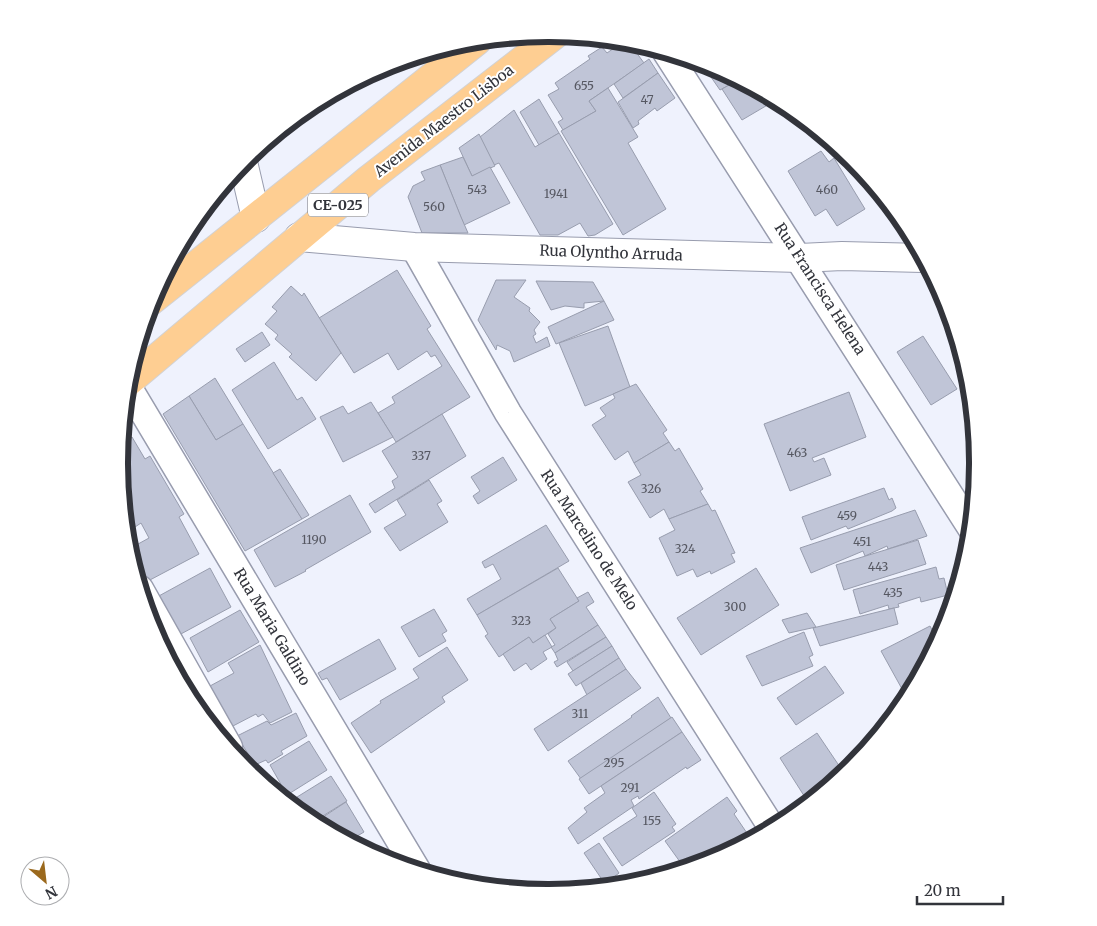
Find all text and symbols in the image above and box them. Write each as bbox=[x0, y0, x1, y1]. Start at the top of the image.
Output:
street label: Avenida Maestro Lisboa bbox=[369, 60, 517, 182]
house number: 655 bbox=[574, 78, 594, 93]
house number: 47 bbox=[640, 92, 654, 107]
house number: 543 bbox=[467, 182, 487, 197]
house number: 460 bbox=[816, 182, 838, 197]
house number: 1941 bbox=[544, 186, 568, 201]
road number: CE-025 bbox=[308, 194, 368, 216]
house number: 560 bbox=[423, 199, 445, 214]
street label: Rua Francisca Helena bbox=[771, 219, 870, 358]
street label: Rua Olyntho Arruda bbox=[539, 241, 683, 264]
house number: 463 bbox=[787, 445, 807, 460]
house number: 337 bbox=[411, 448, 431, 463]
street label: Rua Marcelino de Melo bbox=[537, 466, 642, 614]
house number: 326 bbox=[641, 481, 661, 496]
house number: 459 bbox=[837, 508, 857, 523]
house number: 1190 bbox=[302, 532, 327, 547]
house number: 451 bbox=[853, 534, 872, 549]
house number: 324 bbox=[675, 541, 696, 556]
house number: 443 bbox=[868, 559, 888, 574]
street label: Rua Maria Galdino bbox=[230, 565, 315, 689]
house number: 435 bbox=[883, 585, 903, 600]
house number: 300 bbox=[724, 599, 746, 614]
house number: 323 bbox=[511, 613, 531, 628]
house number: 311 bbox=[572, 706, 589, 721]
house number: 295 bbox=[604, 755, 624, 770]
house number: 291 bbox=[620, 780, 640, 795]
house number: 155 bbox=[643, 813, 661, 828]
north arrow bbox=[20, 856, 70, 906]
scale bar bbox=[917, 874, 1003, 906]
text: 20 m bbox=[924, 881, 961, 900]
text: N bbox=[42, 882, 60, 903]

